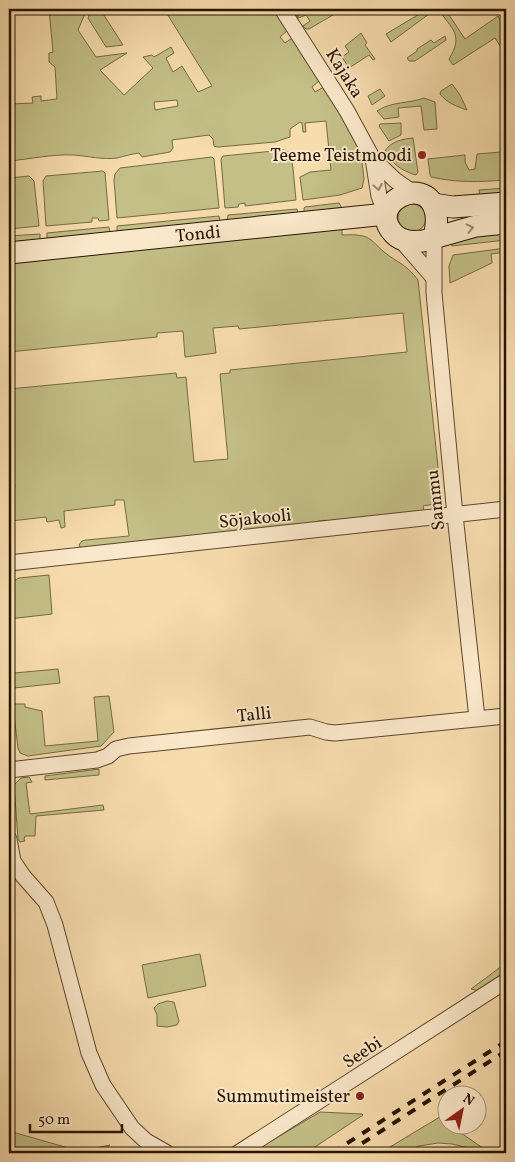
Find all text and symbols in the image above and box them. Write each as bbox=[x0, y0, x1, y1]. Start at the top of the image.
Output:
street label: Kajaka bbox=[319, 44, 369, 103]
place label: Teeme Teistmoodi bbox=[270, 144, 412, 169]
marker: Teeme Teistmoodi bbox=[416, 149, 428, 161]
one-way arrow bbox=[372, 183, 382, 192]
street label: Tondi bbox=[174, 220, 222, 250]
one-way arrow bbox=[466, 223, 475, 234]
street label: Sammu bbox=[421, 468, 452, 531]
street label: Sõjakooli bbox=[218, 503, 293, 536]
street label: Talli bbox=[236, 701, 273, 730]
street label: Seebi bbox=[338, 1031, 387, 1075]
north arrow bbox=[438, 1084, 488, 1134]
place label: Summutimeister bbox=[216, 1085, 350, 1110]
marker: Summutimeister bbox=[354, 1090, 366, 1102]
text: N bbox=[459, 1090, 478, 1111]
scale bar bbox=[30, 1102, 122, 1134]
text: 50 m bbox=[38, 1110, 70, 1131]

